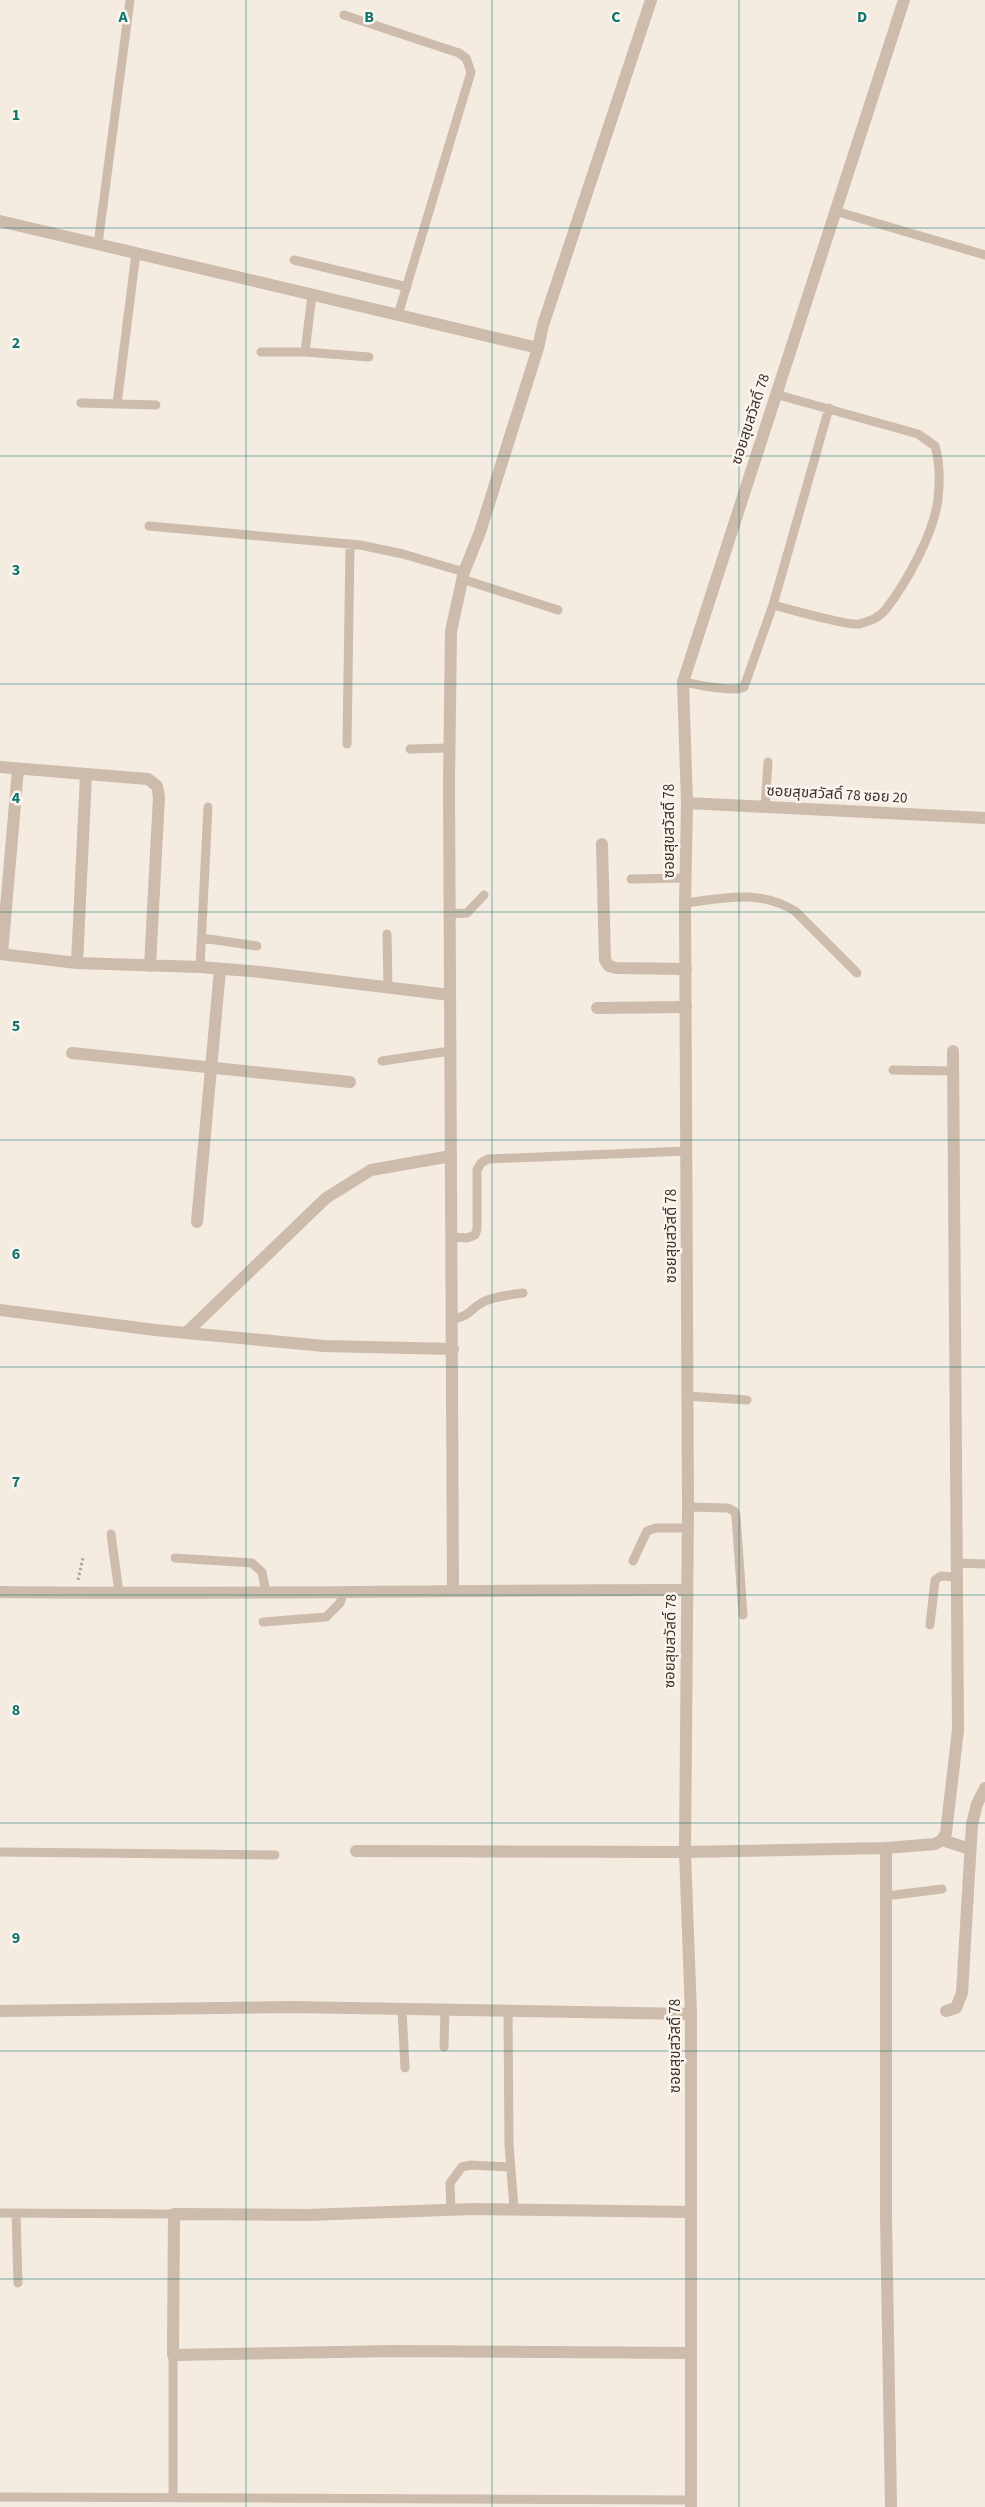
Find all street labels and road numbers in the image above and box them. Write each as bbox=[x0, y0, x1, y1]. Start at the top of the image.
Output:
street label: ซอยสุขสวัสดิ์ 78 bbox=[726, 371, 775, 467]
street label: ซอยสุขสวัสดิ์ 78 ซอย 20 bbox=[766, 780, 908, 809]
street label: ซอยสุขสวัสดิ์ 78 bbox=[659, 784, 680, 878]
street label: ซอยสุขสวัสดิ์ 78 bbox=[661, 1189, 682, 1283]
street label: ซอยสุขสวัสดิ์ 78 bbox=[659, 1594, 682, 1688]
street label: ซอยสุขสวัสดิ์ 78 bbox=[665, 1999, 686, 2093]

